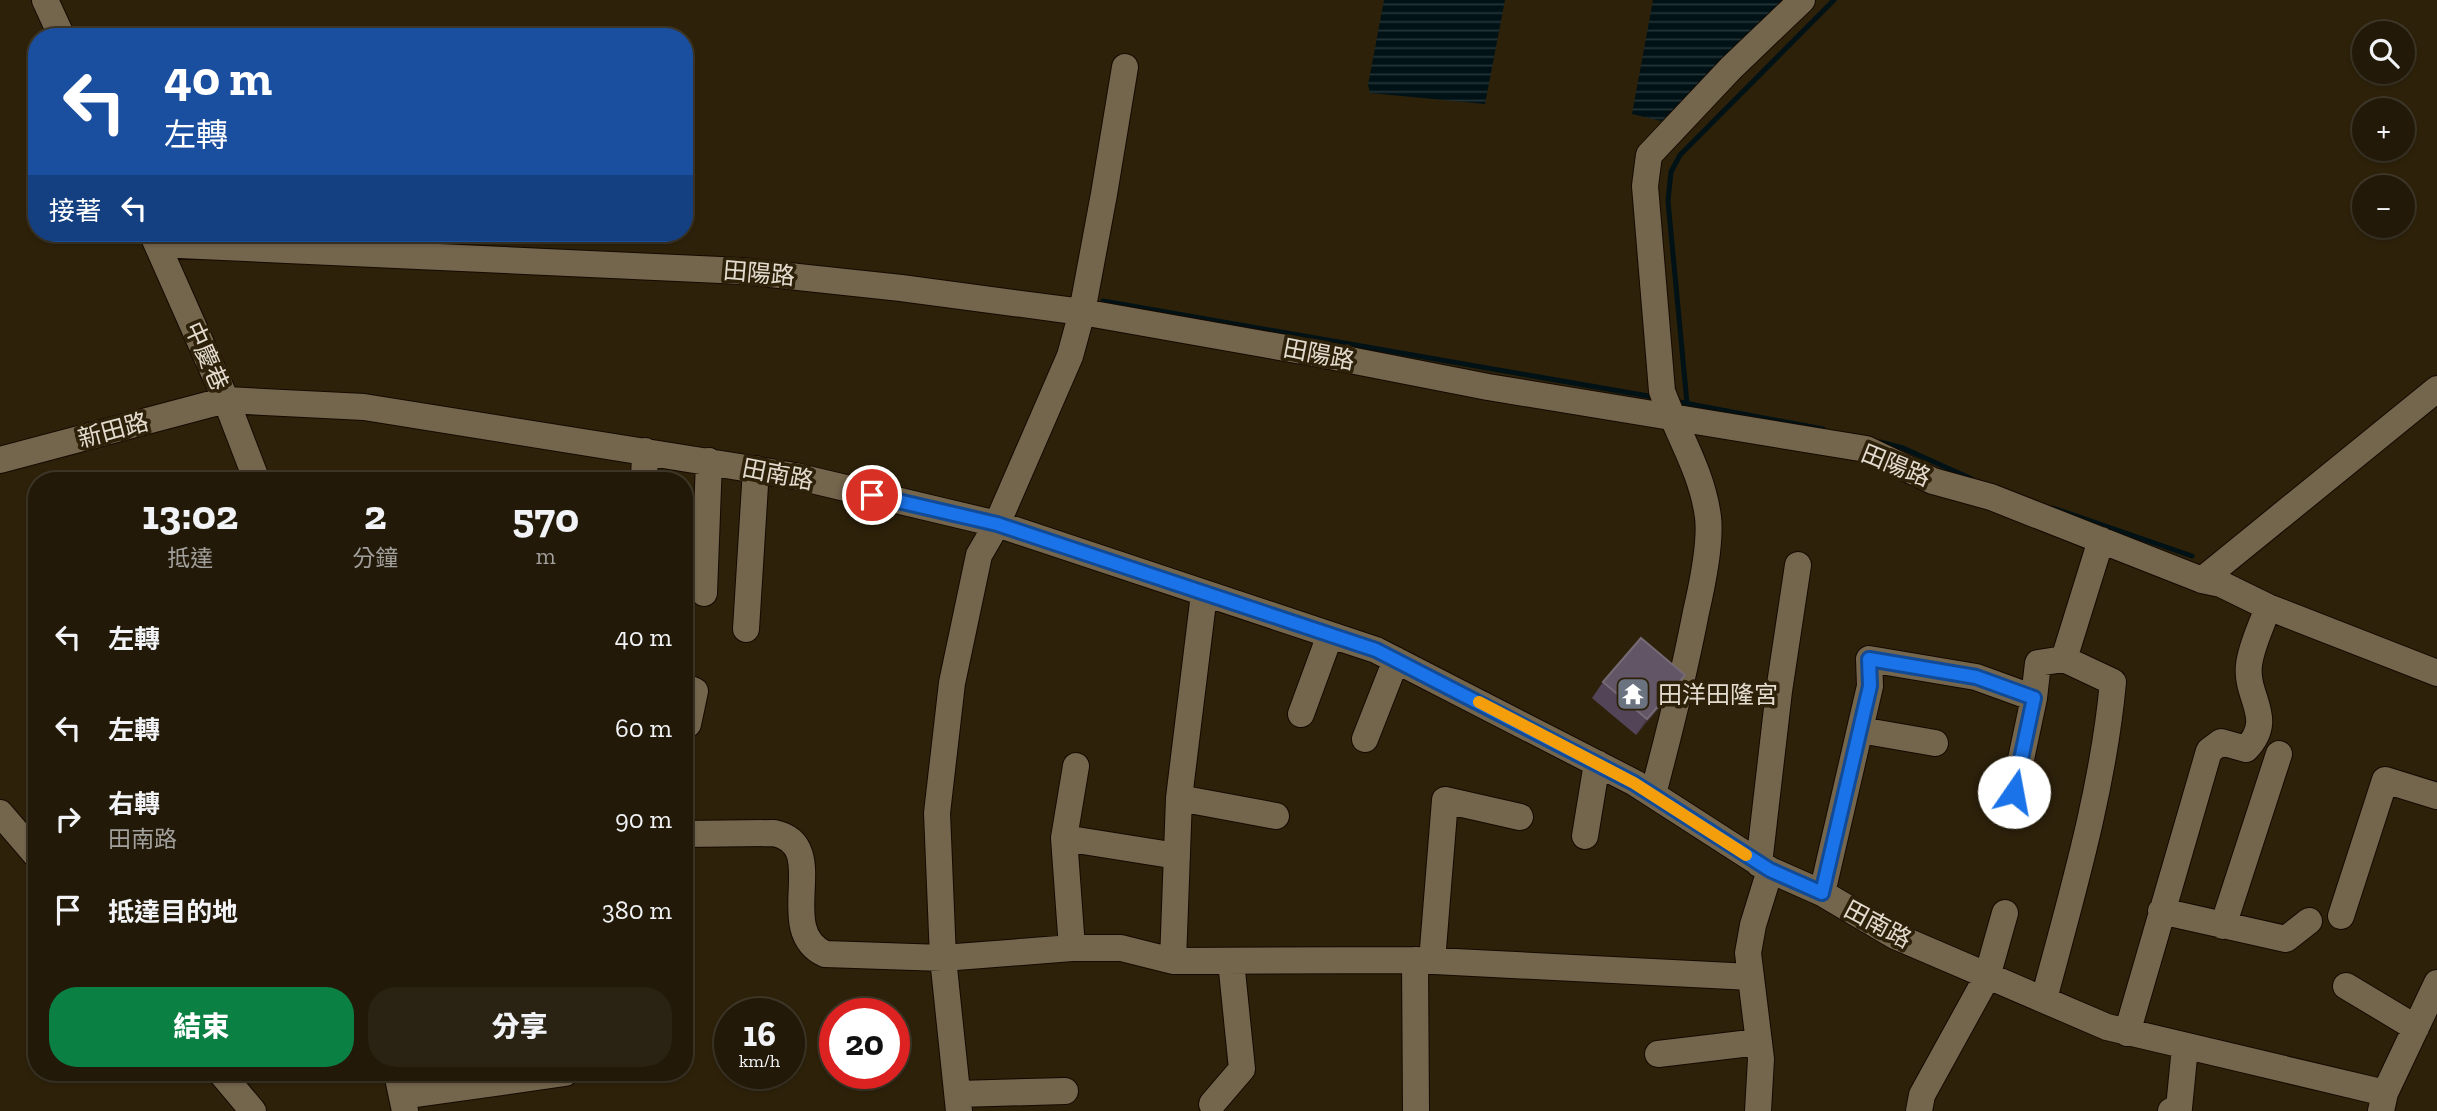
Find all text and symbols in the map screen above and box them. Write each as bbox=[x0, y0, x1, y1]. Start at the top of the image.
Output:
map controls bbox=[2352, 21, 2415, 238]
button: search bbox=[2352, 21, 2415, 84]
text: 40 m bbox=[164, 49, 272, 108]
icon: left bbox=[49, 56, 140, 147]
button: + bbox=[2352, 98, 2415, 161]
text: 左轉 bbox=[164, 116, 228, 154]
button: − bbox=[2352, 175, 2415, 238]
icon: left bbox=[115, 189, 153, 227]
text: 接著 bbox=[49, 195, 101, 227]
street label: 田陽路 bbox=[722, 255, 796, 291]
street label: 中慶巷 bbox=[179, 317, 235, 395]
street label: 田陽路 bbox=[1281, 333, 1357, 375]
street label: 新田路 bbox=[74, 407, 152, 453]
street label: 田陽路 bbox=[1857, 438, 1935, 492]
street label: 田南路 bbox=[740, 453, 816, 495]
pin bbox=[842, 465, 902, 525]
icon: arrive bbox=[853, 476, 891, 514]
text: 13:02 bbox=[142, 489, 238, 540]
text: 2 bbox=[364, 489, 387, 540]
text: 570 bbox=[512, 492, 579, 543]
text: m bbox=[536, 542, 556, 570]
text: 抵達 bbox=[167, 544, 213, 572]
text: 分鐘 bbox=[352, 544, 398, 572]
icon: left bbox=[49, 618, 87, 656]
text: 40 m bbox=[615, 621, 672, 653]
text: 左轉 bbox=[108, 623, 160, 655]
temple icon: 田洋田隆宮 bbox=[1614, 675, 1652, 713]
place label: 田洋田隆宮 bbox=[1658, 680, 1778, 709]
icon: left bbox=[49, 709, 87, 747]
text: 60 m bbox=[615, 712, 672, 744]
text: 左轉 bbox=[108, 714, 160, 746]
position arrow bbox=[1977, 755, 2051, 829]
text: 右轉 bbox=[108, 788, 160, 820]
icon: right bbox=[49, 800, 87, 838]
text: 90 m bbox=[615, 803, 672, 835]
text: 田南路 bbox=[108, 825, 177, 853]
icon: arrive bbox=[49, 891, 87, 929]
text: 380 m bbox=[602, 894, 672, 926]
street label: 田南路 bbox=[1839, 894, 1917, 954]
text: 抵達目的地 bbox=[108, 896, 238, 928]
button: 結束 bbox=[49, 987, 354, 1067]
button: 分享 bbox=[368, 987, 672, 1067]
speed limit sign: 20 bbox=[819, 998, 910, 1089]
text: 16 bbox=[743, 1013, 776, 1055]
text: km/h bbox=[739, 1050, 780, 1072]

